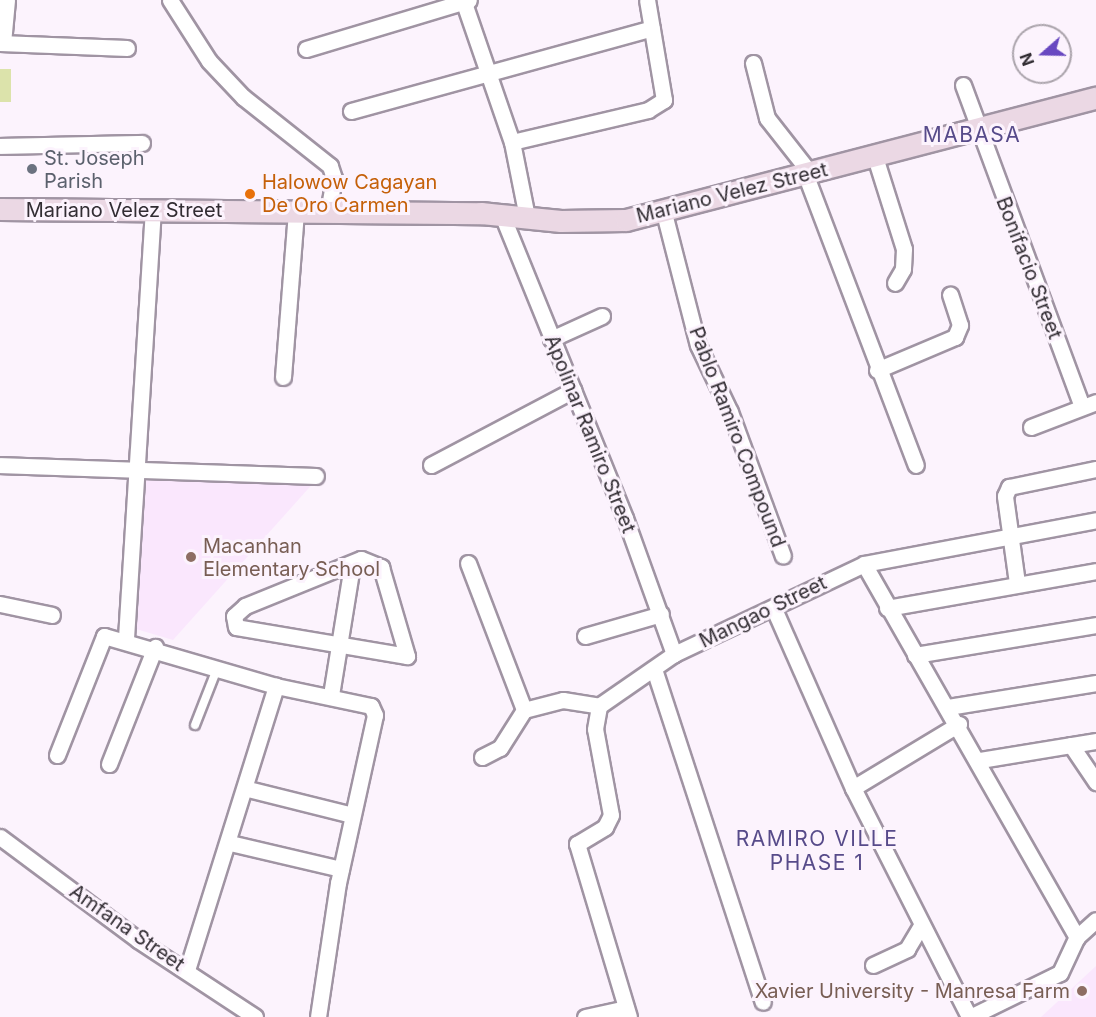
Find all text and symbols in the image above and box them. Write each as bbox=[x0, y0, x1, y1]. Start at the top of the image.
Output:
north arrow bbox=[1012, 24, 1072, 84]
text: N bbox=[1015, 50, 1038, 69]
district label: MABASA bbox=[923, 122, 1021, 148]
place label: St. Joseph Parish bbox=[44, 146, 144, 193]
street label: Mariano Velez Street bbox=[634, 158, 830, 228]
marker: St. Joseph Parish bbox=[25, 162, 39, 176]
place label: Halowow Cagayan De Oro Carmen bbox=[262, 170, 437, 217]
marker: Halowow Cagayan De Oro Carmen bbox=[243, 187, 257, 201]
street label: Bonifacio Street bbox=[991, 194, 1067, 342]
street label: Mariano Velez Street bbox=[26, 198, 222, 222]
street label: Pablo Ramiro Compound bbox=[684, 323, 790, 551]
street label: Apolinar Ramiro Street bbox=[539, 331, 641, 537]
place label: Macanhan Elementary School bbox=[203, 534, 380, 581]
marker: Macanhan Elementary School bbox=[184, 550, 198, 564]
street label: Mangao Street bbox=[695, 571, 831, 653]
district label: RAMIRO VILLE PHASE 1 bbox=[736, 826, 898, 876]
street label: Amfana Street bbox=[65, 880, 189, 976]
place label: Xavier University - Manresa Farm bbox=[755, 979, 1070, 1003]
marker: Xavier University - Manresa Farm bbox=[1075, 984, 1089, 998]

